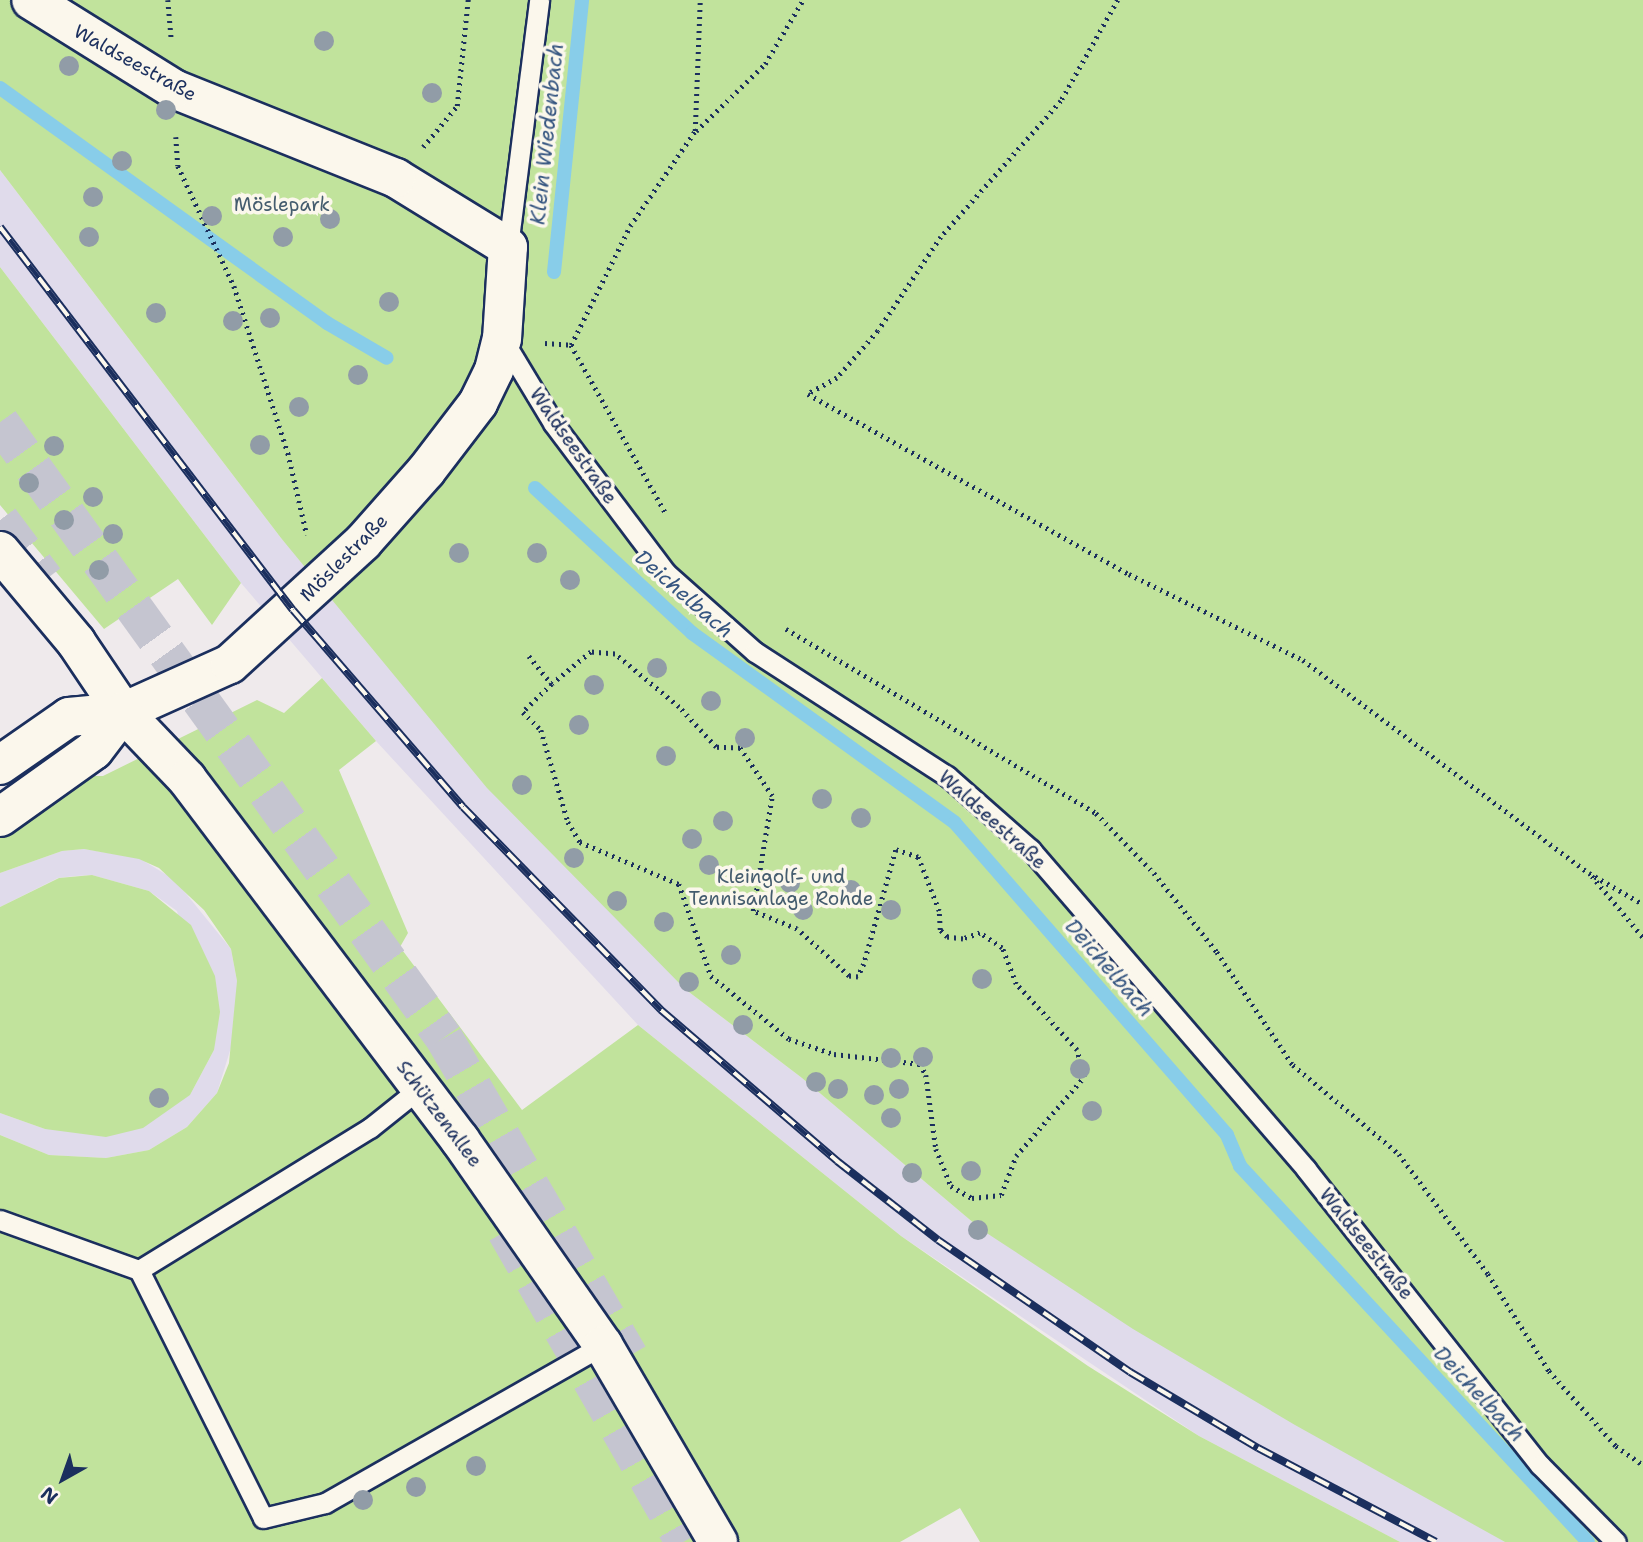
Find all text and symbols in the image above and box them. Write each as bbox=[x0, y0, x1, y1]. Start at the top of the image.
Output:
street label: Waldseestraße bbox=[70, 20, 200, 106]
water label: Klein Wiedenbach bbox=[525, 42, 569, 226]
park label: Möslepark bbox=[234, 194, 330, 216]
street label: Waldseestraße bbox=[524, 383, 622, 509]
street label: Möslestraße bbox=[295, 509, 393, 607]
water label: Deichelbach bbox=[630, 545, 738, 643]
street label: Waldseestraße bbox=[934, 766, 1050, 874]
park label: Kleingolf- und Tennisanlage Rohde bbox=[689, 866, 873, 910]
water label: Deichelbach bbox=[1060, 914, 1158, 1022]
street label: Schützenallee bbox=[392, 1056, 486, 1172]
street label: Waldseestraße bbox=[1314, 1184, 1418, 1304]
water label: Deichelbach bbox=[1428, 1341, 1530, 1447]
north arrow bbox=[28, 1444, 98, 1514]
text: N bbox=[35, 1481, 63, 1510]

